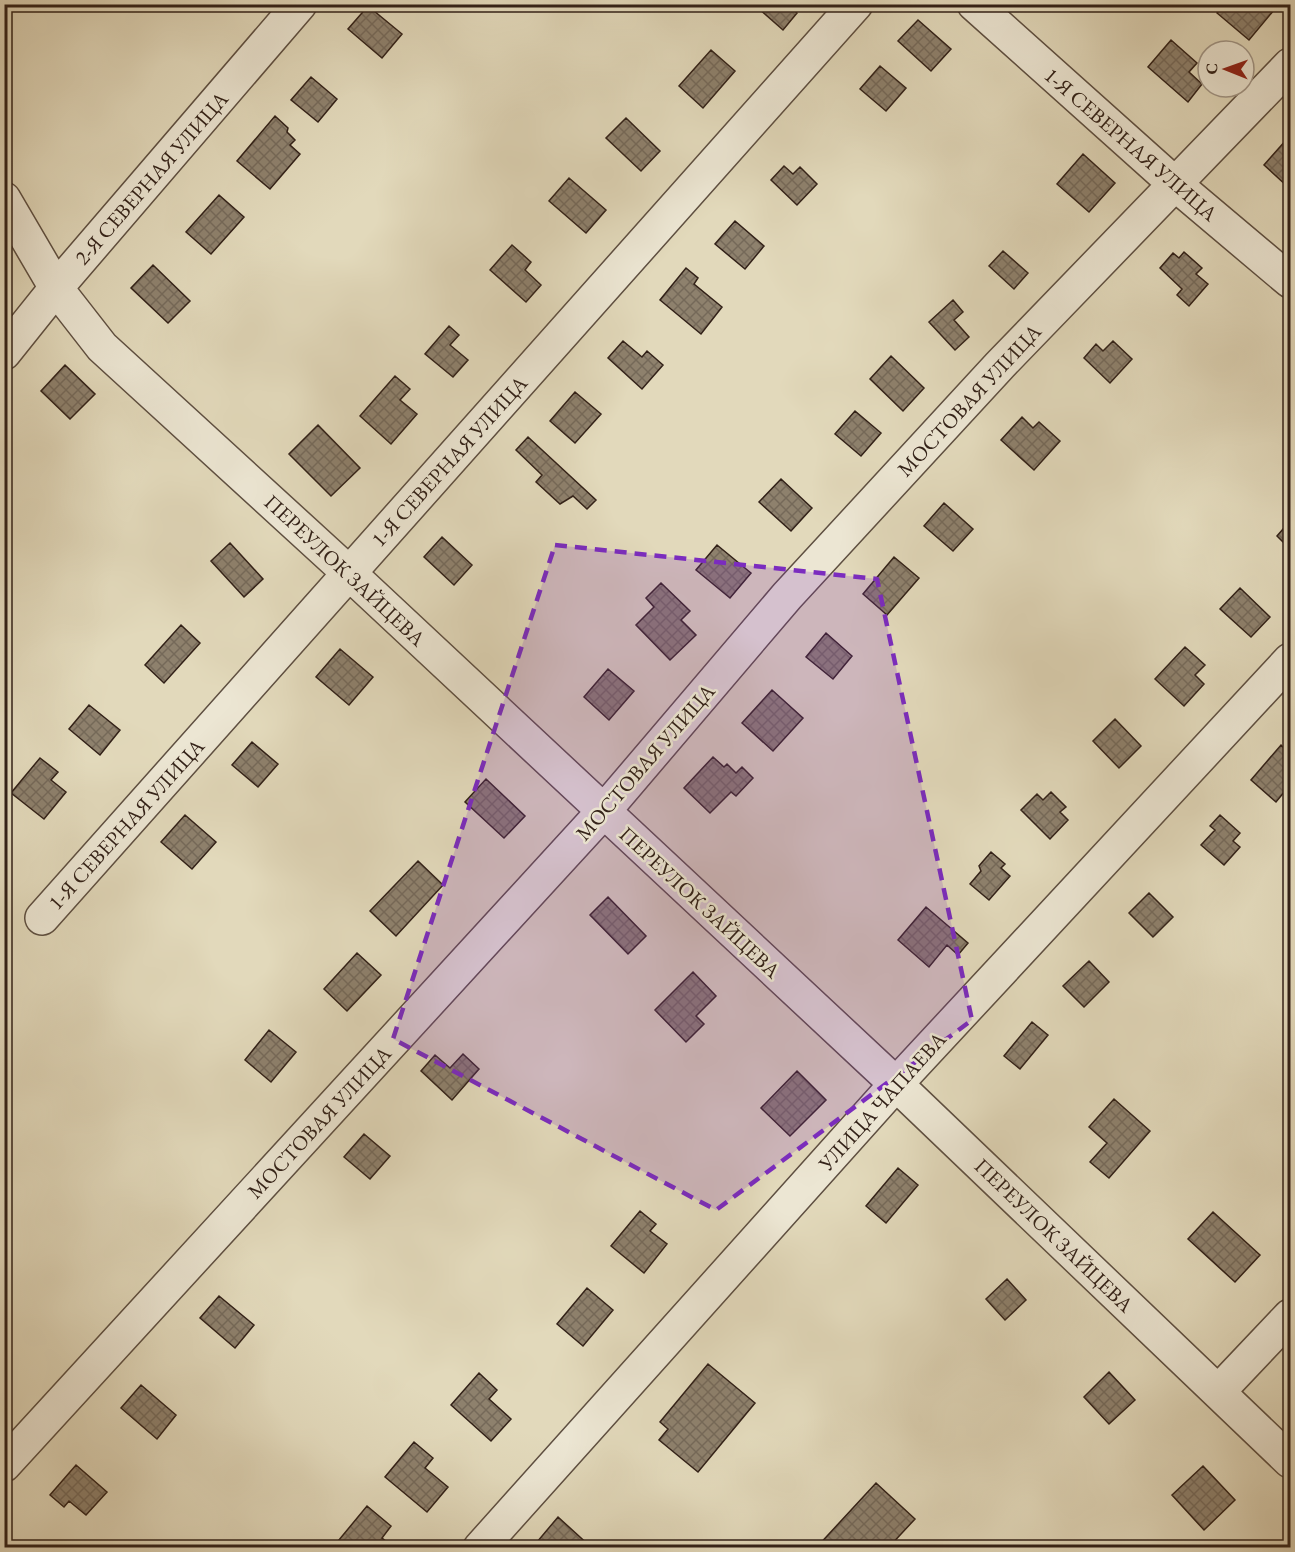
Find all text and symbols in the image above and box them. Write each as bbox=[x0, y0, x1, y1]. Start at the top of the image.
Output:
north arrow bbox=[1196, 39, 1256, 99]
street label: 1-Я СЕВЕРНАЯ УЛИЦА bbox=[1039, 62, 1223, 226]
street label: 2-Я СЕВЕРНАЯ УЛИЦА bbox=[68, 85, 234, 270]
street label: МОСТОВАЯ УЛИЦА bbox=[891, 318, 1047, 482]
street label: 1-Я СЕВЕРНАЯ УЛИЦА bbox=[365, 369, 533, 552]
street label: ПЕРЕУЛОК ЗАЙЦЕВА bbox=[259, 488, 432, 652]
street label: МОСТОВАЯ УЛИЦА bbox=[569, 678, 721, 846]
street label: 1-Я СЕВЕРНАЯ УЛИЦА bbox=[42, 732, 210, 915]
street label: ПЕРЕУЛОК ЗАЙЦЕВА bbox=[614, 820, 787, 984]
street label: УЛИЦА ЧАПАЕВА bbox=[812, 1025, 952, 1177]
street label: МОСТОВАЯ УЛИЦА bbox=[241, 1040, 397, 1204]
street label: ПЕРЕУЛОК ЗАЙЦЕВА bbox=[969, 1152, 1140, 1318]

